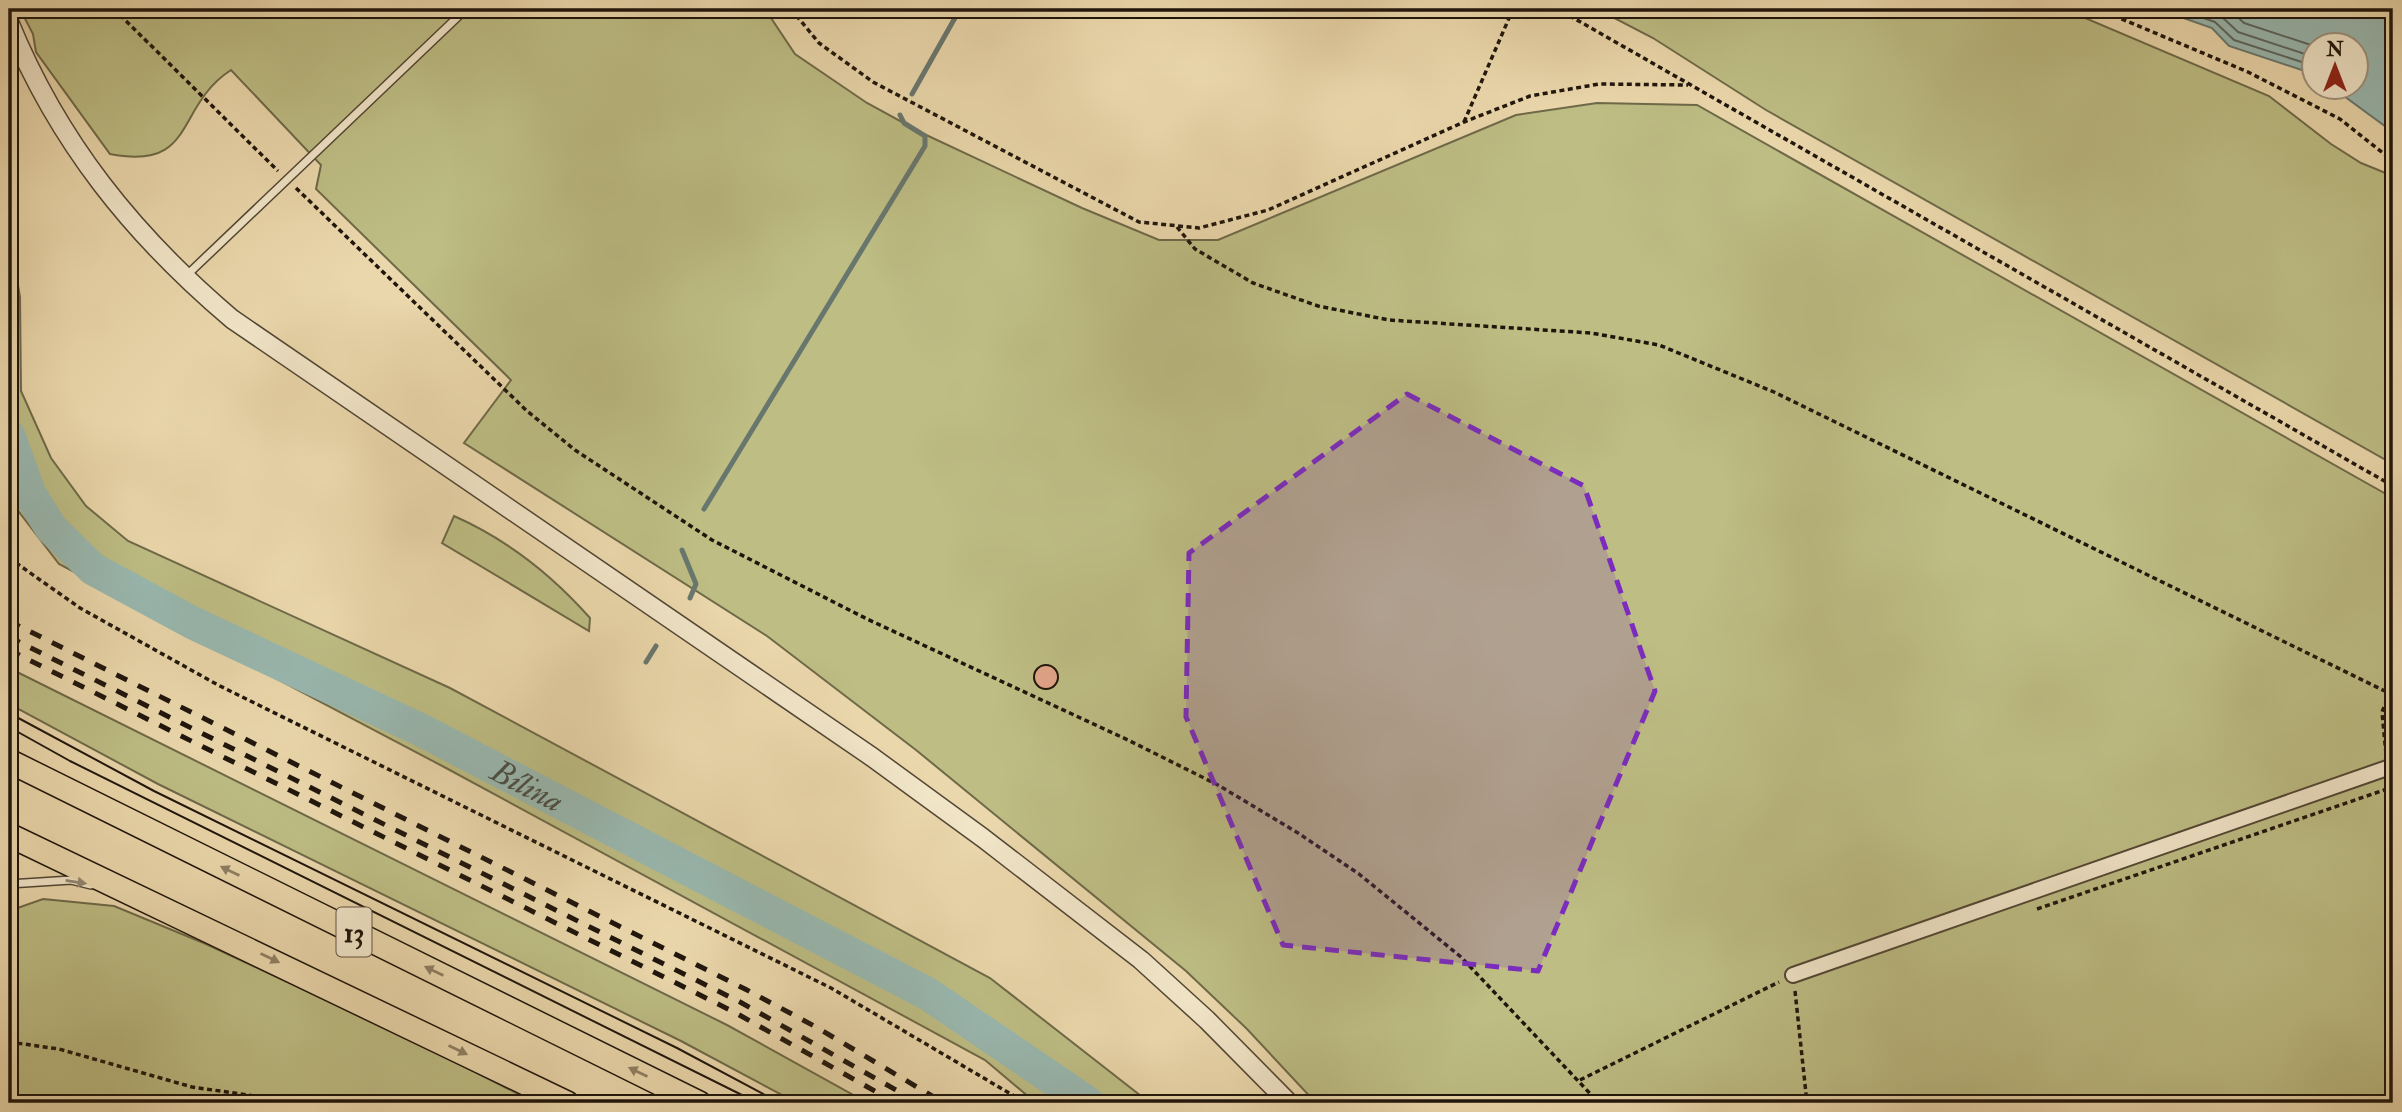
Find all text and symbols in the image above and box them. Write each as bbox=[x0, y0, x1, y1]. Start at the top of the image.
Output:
north arrow bbox=[2300, 32, 2370, 102]
text: N bbox=[2325, 38, 2344, 62]
water label: Bílina bbox=[482, 750, 570, 822]
one-way arrow bbox=[220, 865, 240, 876]
one-way arrow bbox=[65, 877, 87, 888]
road number: 13 bbox=[336, 908, 372, 956]
one-way arrow bbox=[260, 953, 280, 964]
one-way arrow bbox=[424, 966, 444, 977]
one-way arrow bbox=[448, 1044, 468, 1055]
one-way arrow bbox=[628, 1067, 648, 1078]

